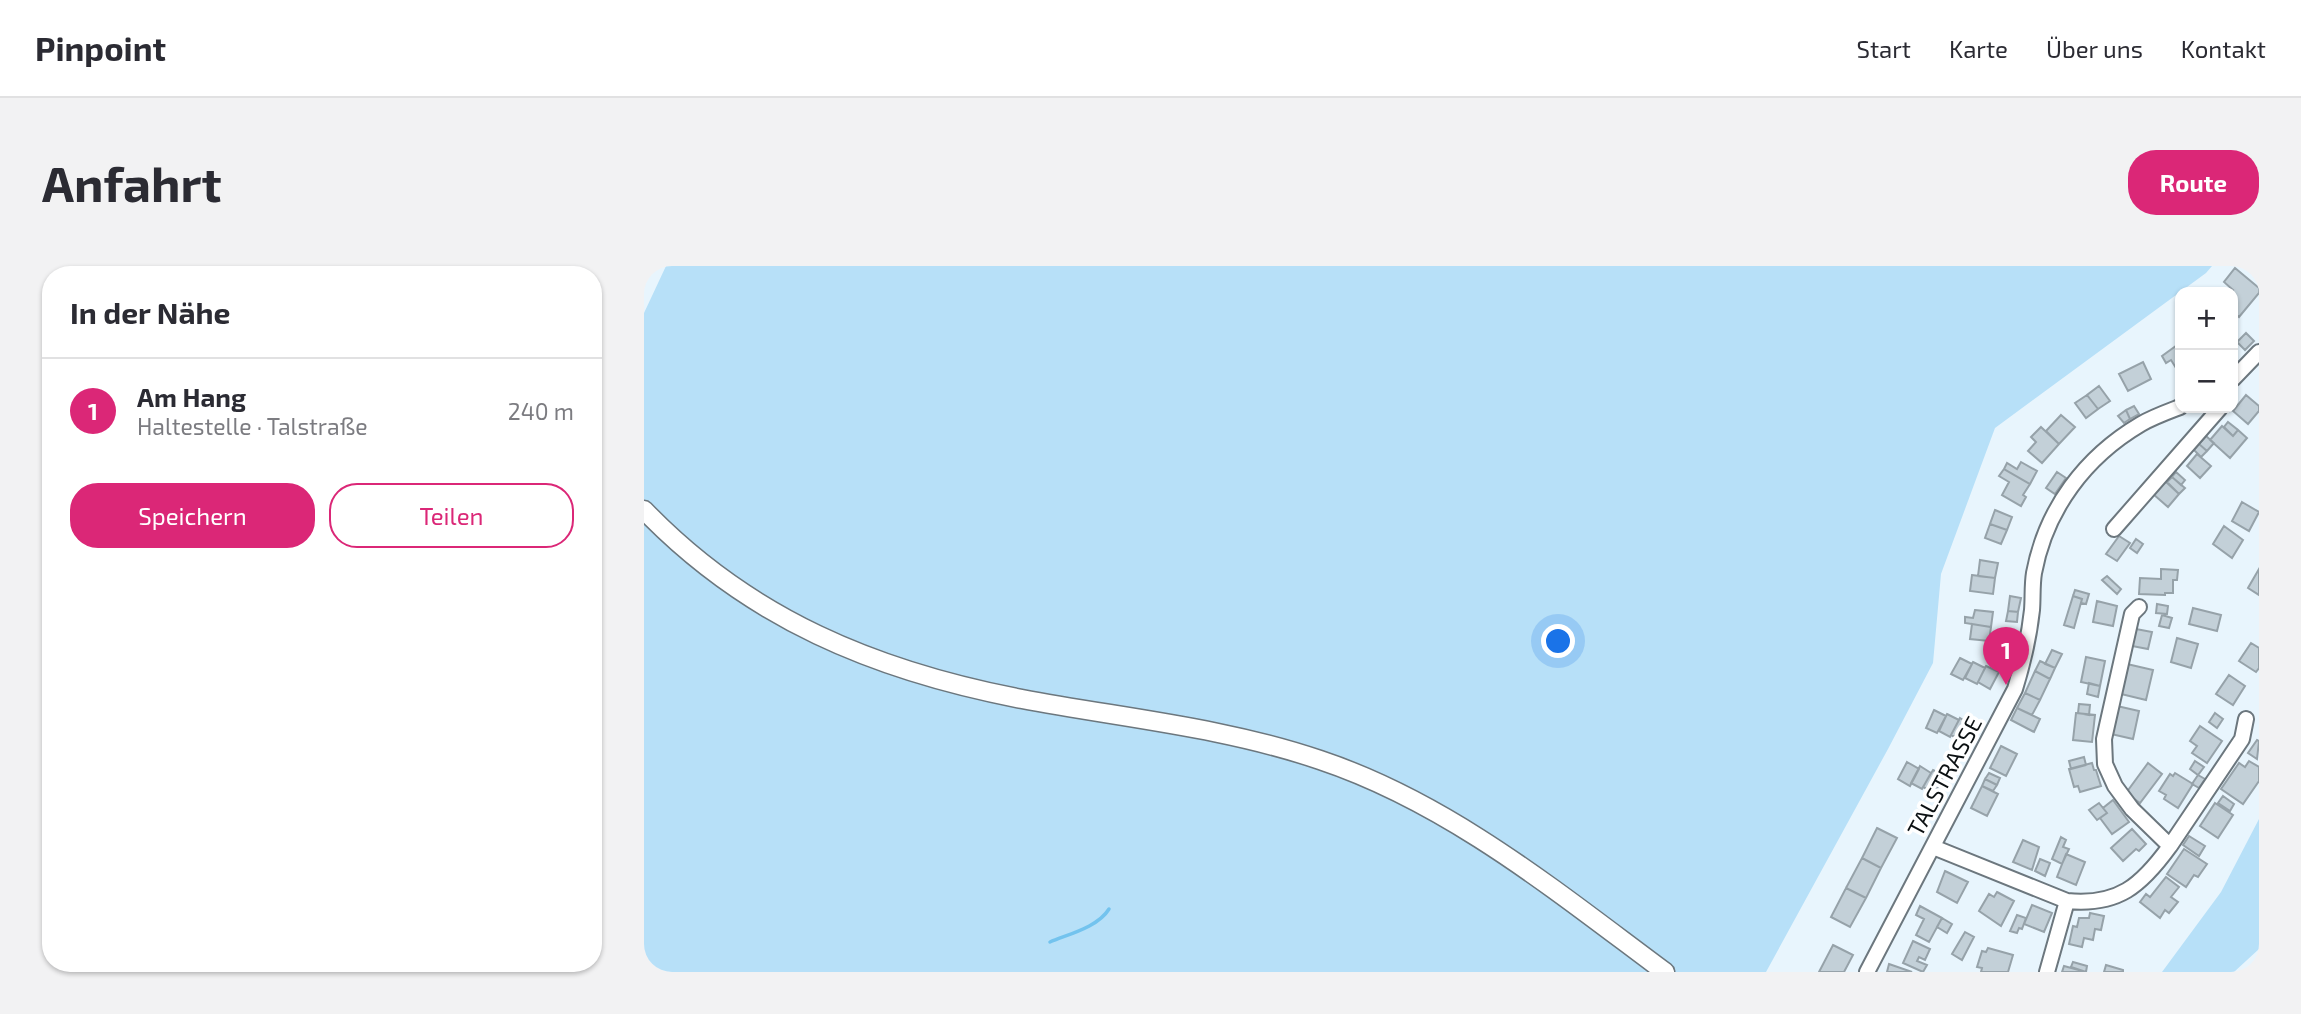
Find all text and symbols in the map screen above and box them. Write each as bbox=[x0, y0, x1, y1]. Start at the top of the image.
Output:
text: Pinpoint bbox=[35, 28, 166, 68]
text: Start bbox=[1857, 34, 1911, 63]
text: Karte bbox=[1949, 34, 2008, 63]
text: Über uns bbox=[2046, 34, 2143, 63]
text: Kontakt bbox=[2181, 34, 2266, 63]
button: Route bbox=[2128, 150, 2259, 215]
text: Anfahrt bbox=[42, 153, 222, 212]
map controls bbox=[2175, 287, 2238, 413]
button: + bbox=[2175, 287, 2238, 350]
text: In der Nähe bbox=[70, 294, 231, 330]
button: − bbox=[2175, 350, 2238, 413]
text: Am Hang bbox=[137, 381, 246, 412]
text: 1 bbox=[88, 397, 98, 425]
text: 240 m bbox=[508, 397, 574, 425]
text: Haltestelle · Talstraße bbox=[137, 412, 368, 440]
button: Speichern bbox=[70, 483, 315, 548]
button: Teilen bbox=[329, 483, 574, 548]
your location bbox=[1541, 624, 1575, 658]
pin: 1 bbox=[1983, 627, 2029, 685]
street label: TALSTRASSE bbox=[1901, 711, 1987, 841]

